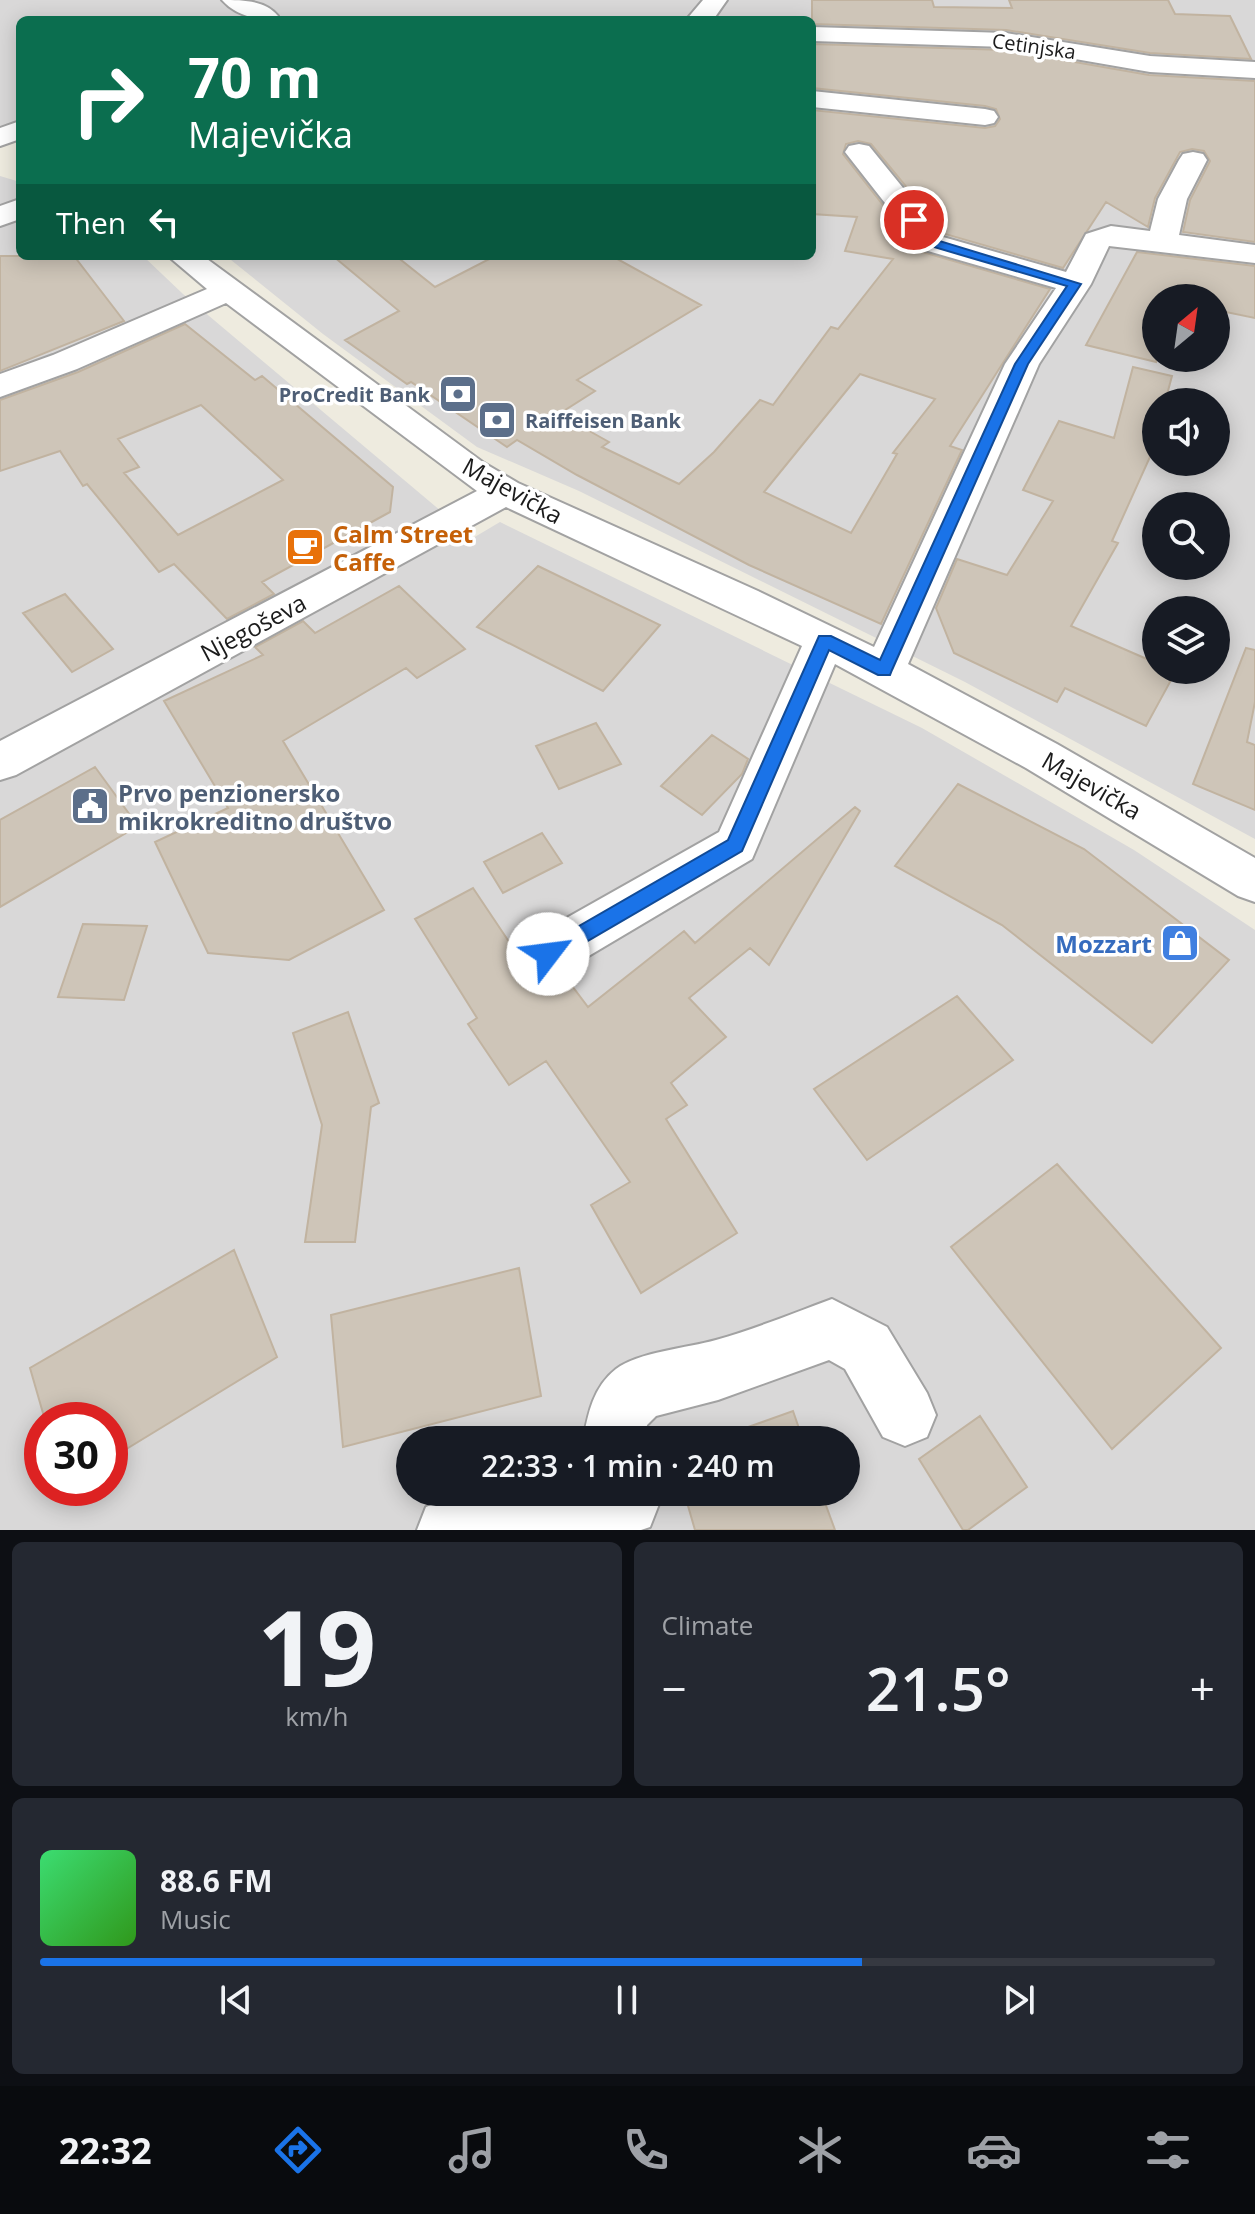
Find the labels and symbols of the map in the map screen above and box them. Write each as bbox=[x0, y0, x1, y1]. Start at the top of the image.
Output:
street label: Cetinjska bbox=[990, 27, 1078, 65]
pin bbox=[880, 186, 948, 254]
north arrow bbox=[1142, 284, 1230, 372]
bank icon: ProCredit Bank bbox=[437, 373, 479, 415]
place label: ProCredit Bank bbox=[279, 381, 431, 408]
bank icon: Raiffeisen Bank bbox=[476, 399, 518, 441]
place label: Raiffeisen Bank bbox=[525, 407, 682, 434]
street label: Majevička bbox=[457, 449, 569, 531]
place label: Calm Street Caffe bbox=[333, 517, 473, 578]
cafe icon: Calm Street Caffe bbox=[284, 526, 326, 568]
street label: Njegoševa bbox=[194, 585, 312, 669]
street label: Majevička bbox=[1036, 743, 1148, 827]
place label: Prvo penzionersko mikrokreditno društvo bbox=[118, 776, 392, 837]
public building icon: Prvo penzionersko mikrokreditno društvo bbox=[69, 785, 111, 827]
position arrow bbox=[506, 912, 590, 996]
shop icon: Mozzart bbox=[1159, 922, 1201, 964]
place label: Mozzart bbox=[1055, 927, 1152, 960]
speed limit sign: 30 bbox=[24, 1402, 128, 1506]

